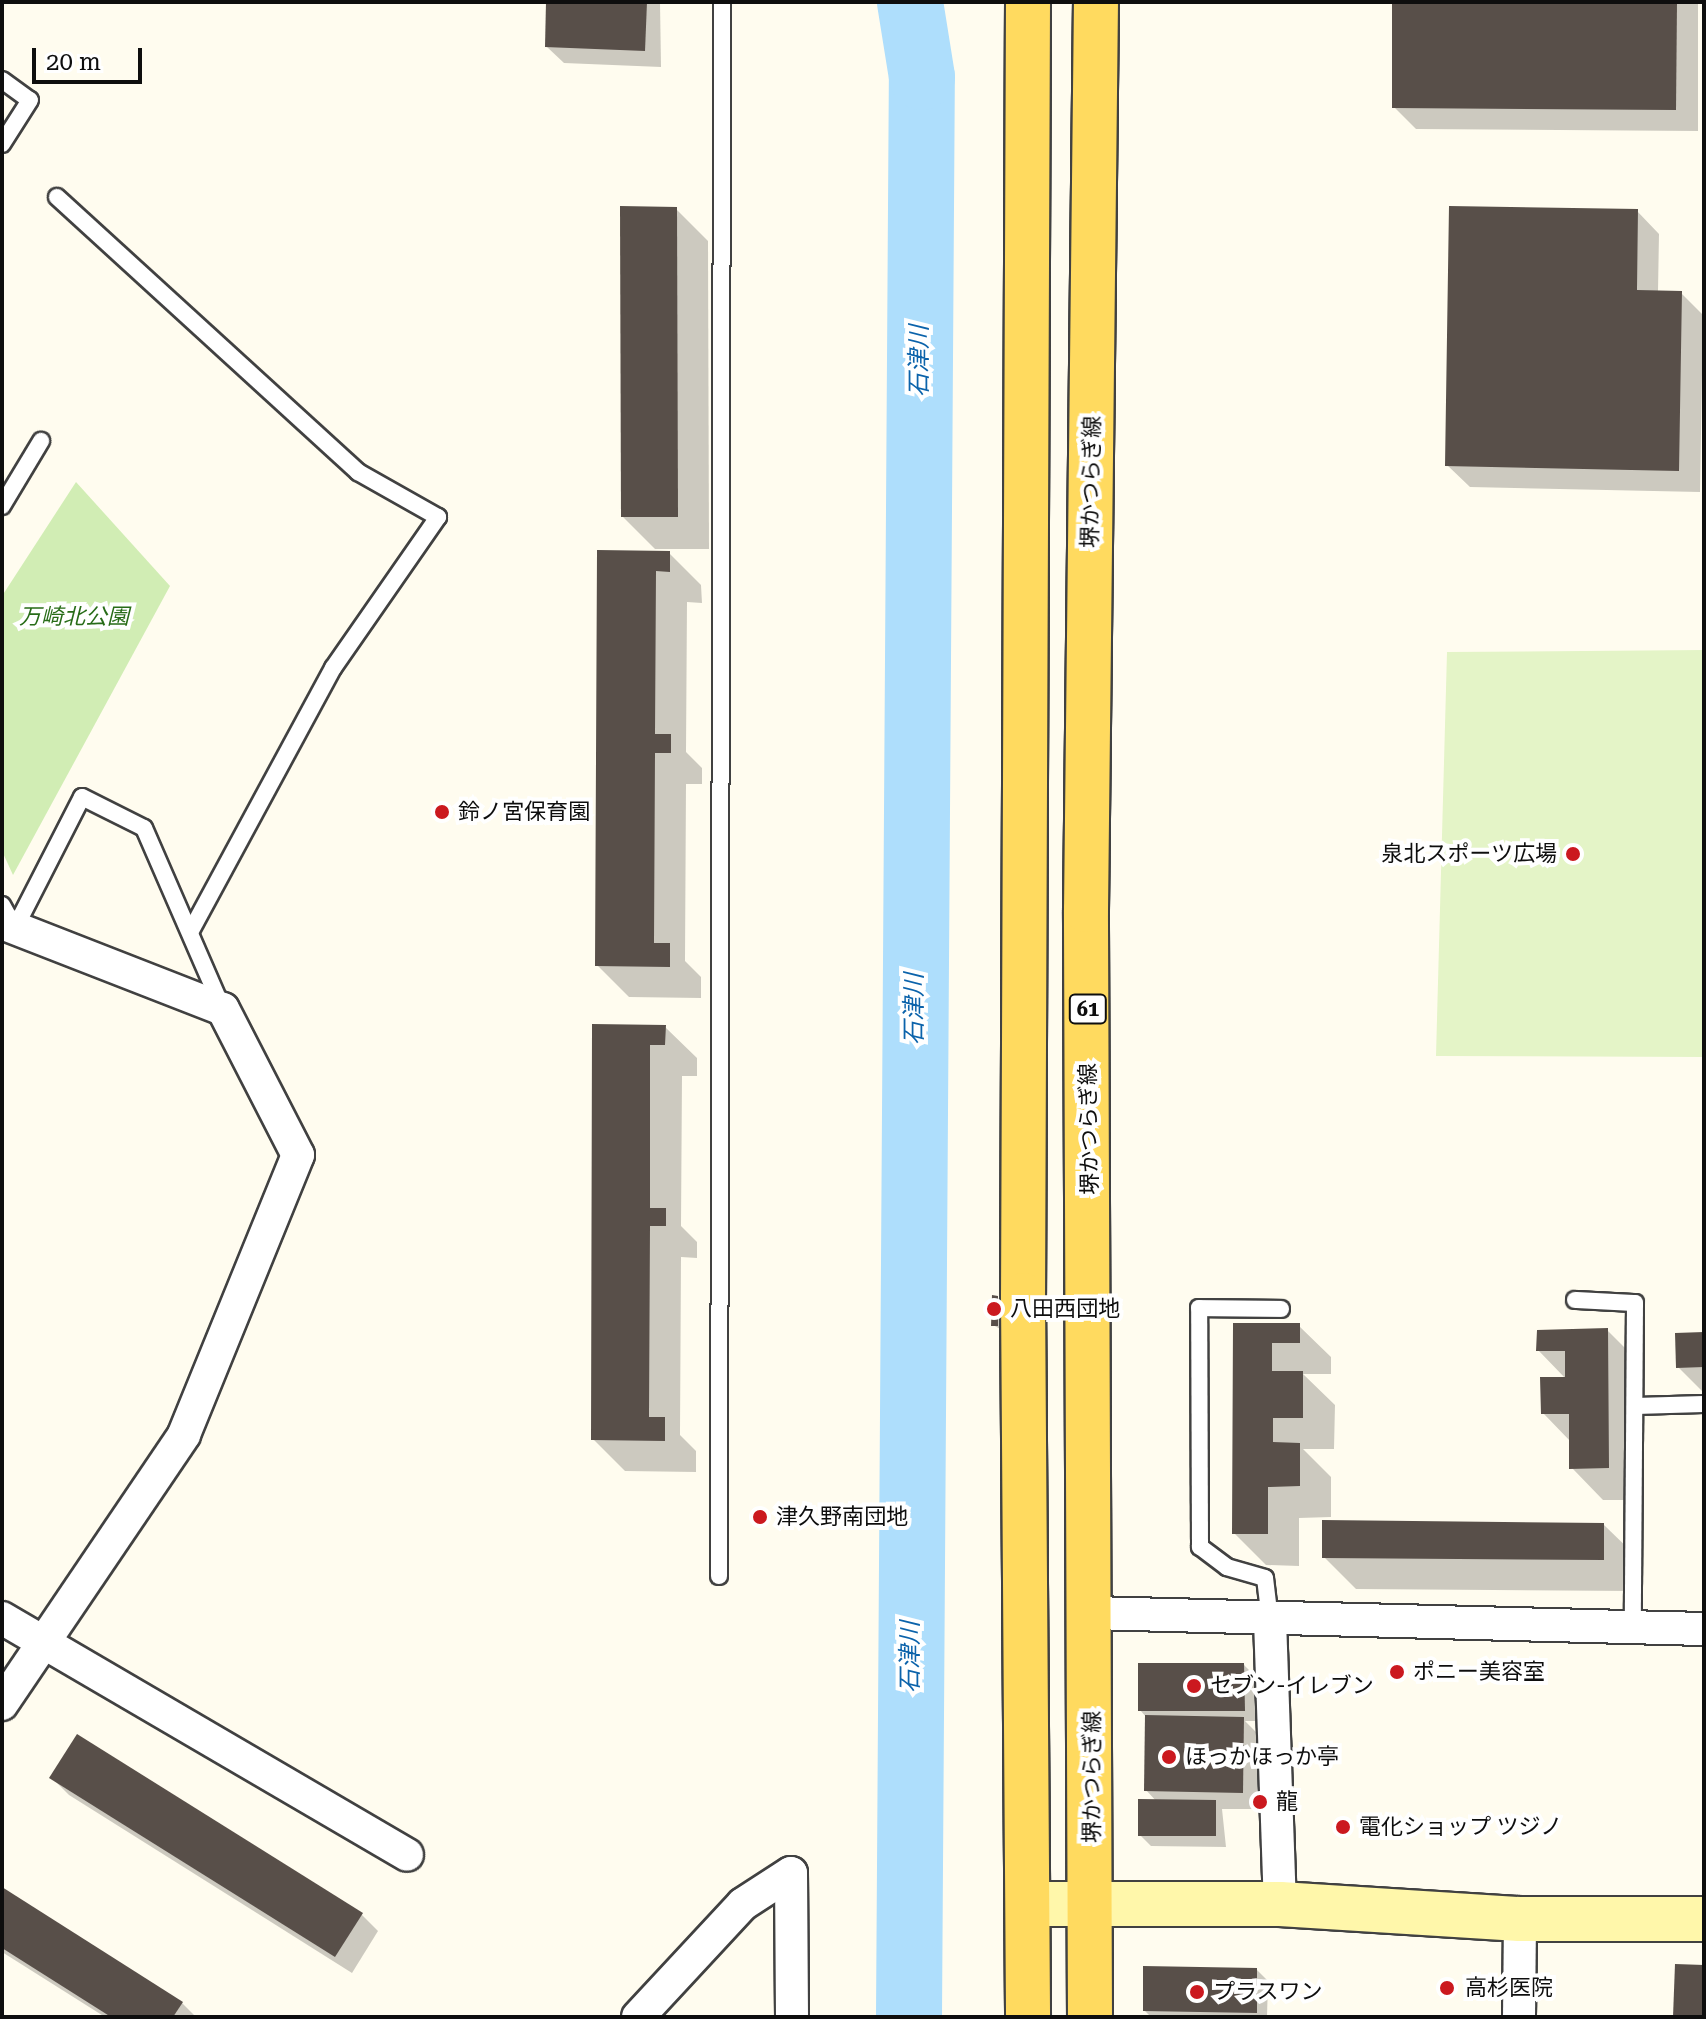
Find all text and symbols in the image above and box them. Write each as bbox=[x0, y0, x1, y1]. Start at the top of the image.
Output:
scale bar bbox=[36, 32, 146, 82]
text: 20 m bbox=[46, 48, 101, 76]
water label: 石津川 bbox=[906, 325, 934, 397]
street label: 堺かつらぎ線 bbox=[1077, 416, 1105, 548]
park label: 万崎北公園 bbox=[19, 604, 129, 630]
place label: 鈴ノ宮保育園 bbox=[458, 799, 590, 825]
marker: 鈴ノ宮保育園 bbox=[433, 803, 451, 821]
place label: 泉北スポーツ広場 bbox=[1381, 841, 1557, 867]
marker: 泉北スポーツ広場 bbox=[1564, 845, 1582, 863]
water label: 石津川 bbox=[901, 973, 929, 1045]
road number: 61 bbox=[1068, 993, 1108, 1025]
street label: 堺かつらぎ線 bbox=[1075, 1063, 1103, 1195]
place label: 八田西団地 bbox=[1010, 1296, 1120, 1322]
marker: 八田西団地 bbox=[985, 1300, 1003, 1318]
place label: 津久野南団地 bbox=[776, 1504, 908, 1530]
marker: 津久野南団地 bbox=[751, 1508, 769, 1526]
water label: 石津川 bbox=[897, 1621, 925, 1693]
place label: ポニー美容室 bbox=[1413, 1659, 1545, 1685]
marker: ポニー美容室 bbox=[1388, 1663, 1406, 1681]
place label: セブン-イレブン bbox=[1210, 1673, 1374, 1699]
marker: セブン-イレブン bbox=[1185, 1677, 1203, 1695]
street label: 堺かつらぎ線 bbox=[1079, 1711, 1105, 1843]
place label: ほっかほっか亭 bbox=[1185, 1744, 1339, 1770]
marker: ほっかほっか亭 bbox=[1160, 1748, 1178, 1766]
place label: 龍 bbox=[1276, 1789, 1298, 1815]
marker: 龍 bbox=[1251, 1793, 1269, 1811]
place label: 電化ショップ ツジノ bbox=[1359, 1814, 1563, 1840]
marker: 電化ショップ ツジノ bbox=[1334, 1818, 1352, 1836]
place label: 高杉医院 bbox=[1465, 1975, 1553, 2001]
marker: 高杉医院 bbox=[1436, 1977, 1458, 1999]
place label: プラスワン bbox=[1213, 1979, 1323, 2005]
marker: プラスワン bbox=[1188, 1983, 1206, 2001]

